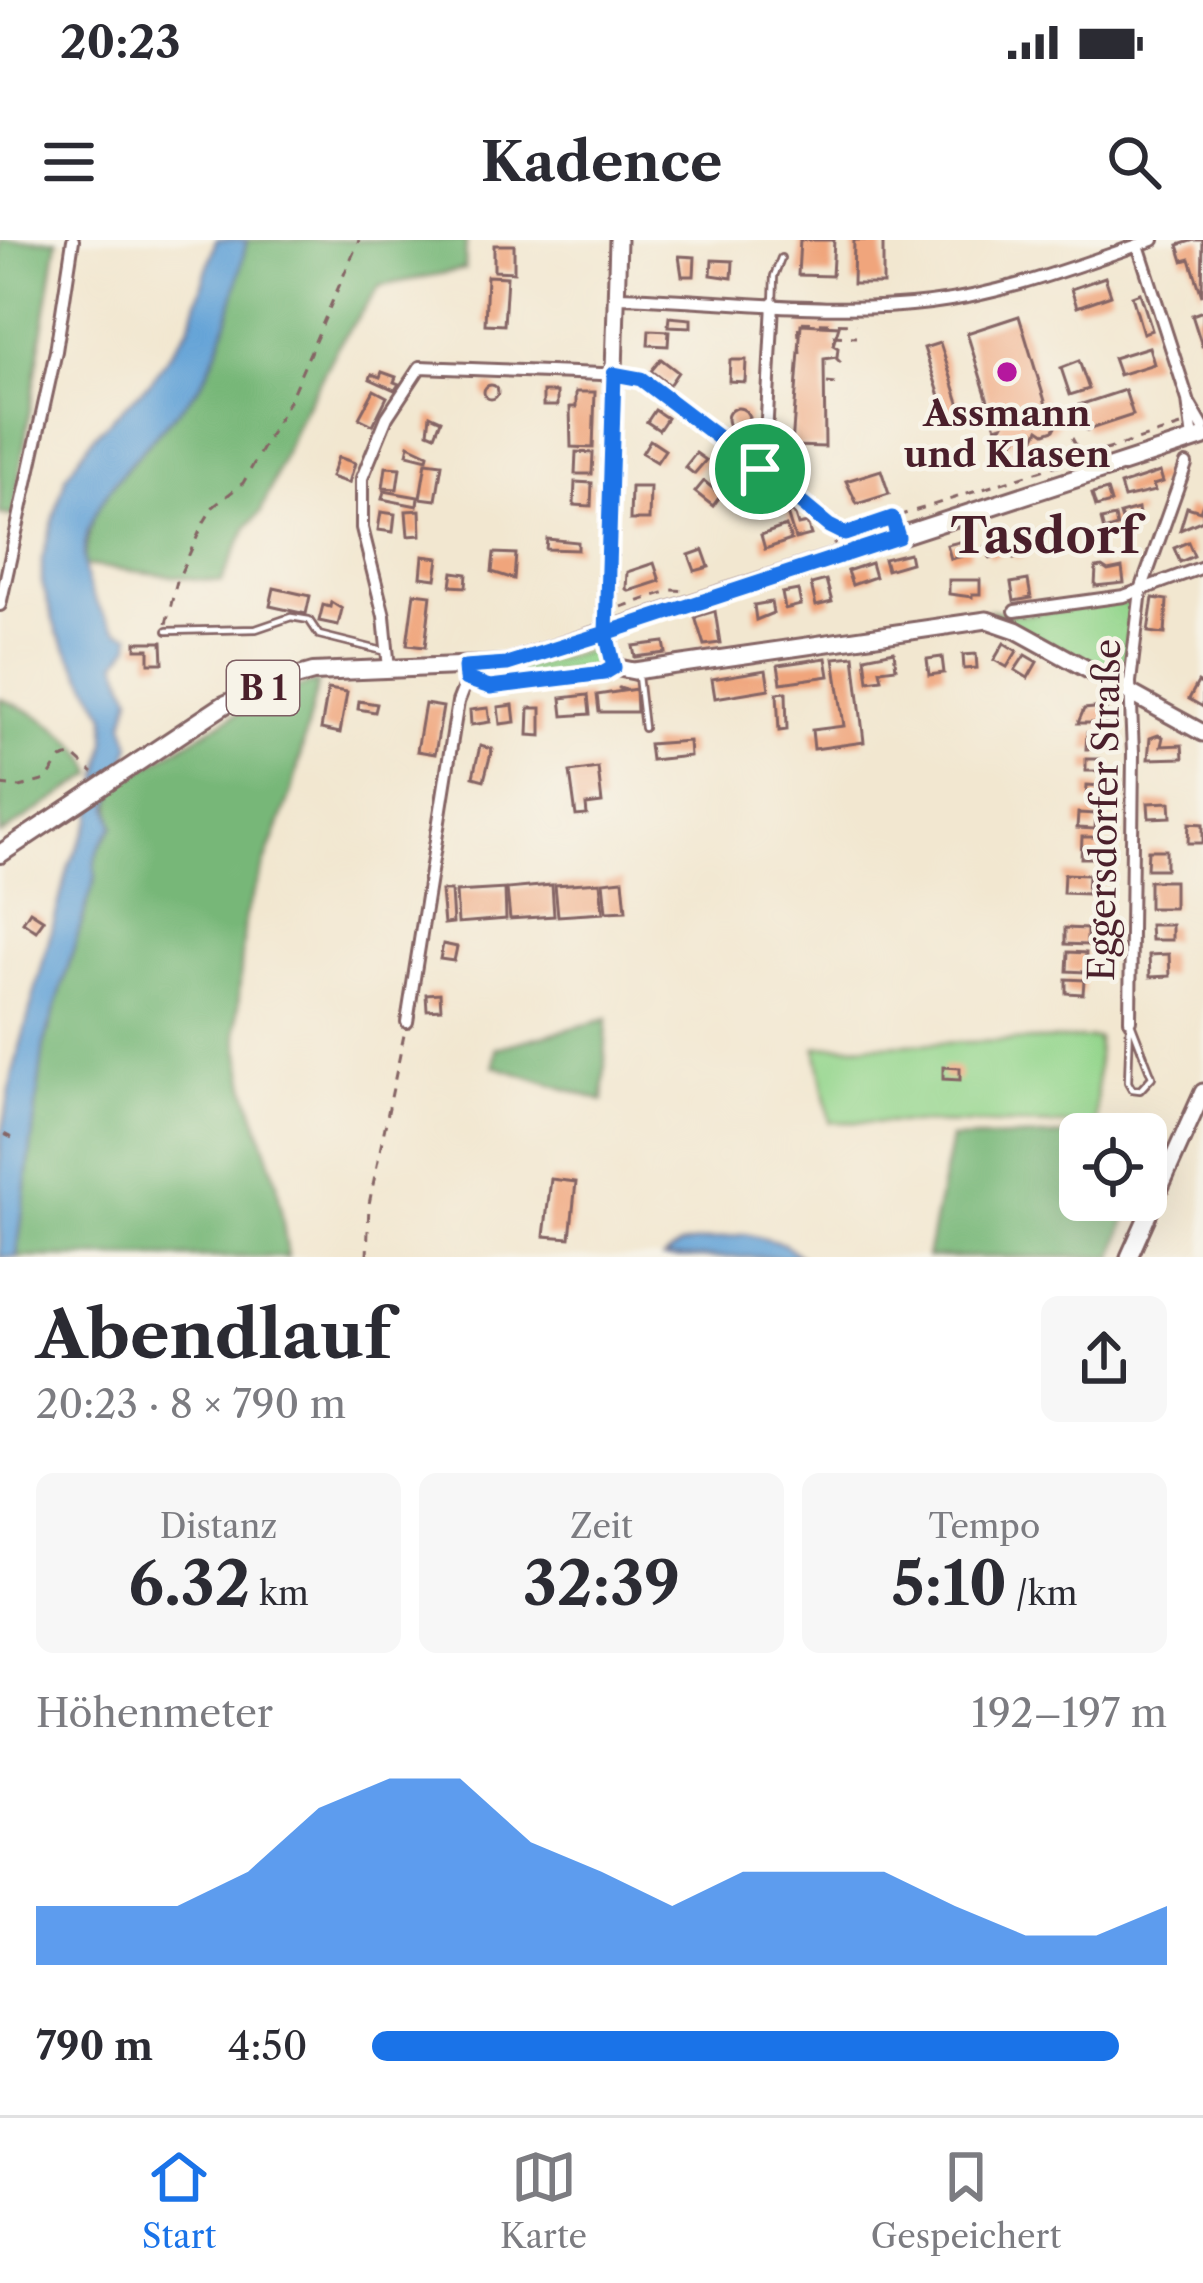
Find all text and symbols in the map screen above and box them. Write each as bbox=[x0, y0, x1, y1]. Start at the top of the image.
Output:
text: 20:23 bbox=[60, 14, 181, 70]
icon: menu bbox=[36, 129, 102, 195]
text: Kadence bbox=[481, 129, 722, 195]
icon: search bbox=[1101, 129, 1167, 195]
marker: Assmann und Klasen bbox=[994, 359, 1020, 385]
place label: Assmann und Klasen bbox=[904, 391, 1111, 476]
pin bbox=[709, 418, 811, 520]
icon: arrive bbox=[727, 436, 793, 502]
district label: Tasdorf bbox=[950, 506, 1147, 565]
street label: Eggersdorfer Straße bbox=[1079, 638, 1129, 982]
road number: B 1 bbox=[227, 661, 299, 715]
map controls bbox=[1059, 1113, 1167, 1221]
button: locate bbox=[1059, 1113, 1167, 1221]
text: Abendlauf bbox=[36, 1294, 391, 1375]
button: share bbox=[1041, 1296, 1167, 1422]
text: 20:23 · 8 × 790 m bbox=[36, 1380, 346, 1428]
text: Distanz bbox=[160, 1506, 277, 1547]
text: Zeit bbox=[570, 1506, 633, 1547]
text: Tempo bbox=[929, 1506, 1040, 1547]
text: 6.32 bbox=[128, 1547, 250, 1621]
text: 32:39 bbox=[523, 1547, 680, 1621]
text: 5:10 bbox=[891, 1547, 1007, 1621]
text: km bbox=[250, 1573, 309, 1614]
text: /km bbox=[1007, 1573, 1078, 1614]
text: Höhenmeter bbox=[36, 1689, 273, 1737]
text: 192–197 m bbox=[972, 1689, 1167, 1737]
text: 790 m bbox=[36, 2022, 153, 2070]
text: 4:50 bbox=[228, 2022, 307, 2070]
tab: Start bbox=[142, 2144, 216, 2257]
tab: Karte bbox=[500, 2144, 587, 2257]
tab: Gespeichert bbox=[871, 2144, 1061, 2257]

